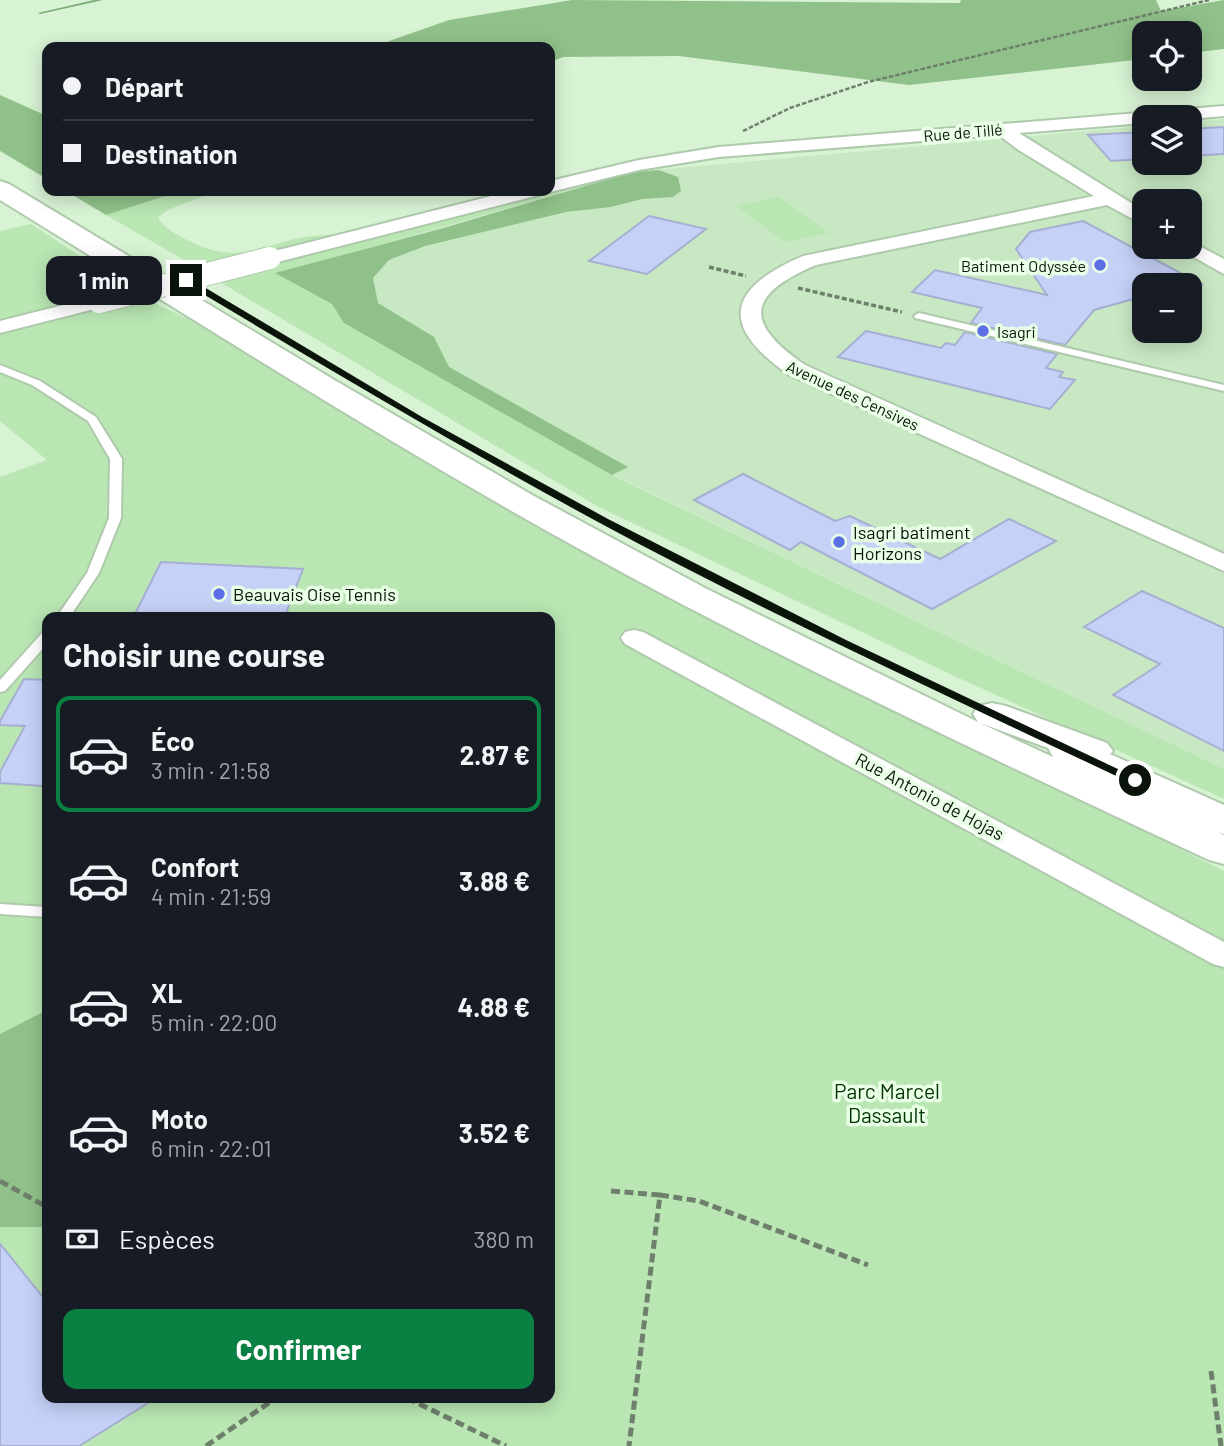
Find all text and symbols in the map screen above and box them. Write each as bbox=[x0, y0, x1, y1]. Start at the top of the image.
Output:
map controls bbox=[1132, 21, 1202, 343]
button: locate bbox=[1132, 21, 1202, 91]
text: Départ bbox=[105, 71, 184, 102]
button: layers bbox=[1132, 105, 1202, 175]
street label: Rue de Tillé bbox=[923, 119, 1003, 145]
text: Destination bbox=[105, 138, 238, 169]
button: + bbox=[1132, 189, 1202, 259]
callout: 1 min bbox=[46, 256, 162, 304]
place label: Batiment Odyssée bbox=[961, 256, 1086, 275]
marker: Batiment Odyssée bbox=[1092, 257, 1108, 273]
route end bbox=[170, 264, 202, 296]
text: 1 min bbox=[79, 266, 129, 294]
button: − bbox=[1132, 273, 1202, 343]
place label: Isagri bbox=[997, 322, 1035, 341]
marker: Isagri bbox=[975, 323, 991, 339]
street label: Avenue des Censives bbox=[784, 356, 922, 434]
place label: Isagri batiment Horizons bbox=[853, 521, 971, 564]
marker: Isagri batiment Horizons bbox=[831, 534, 847, 550]
place label: Beauvais Oise Tennis bbox=[233, 583, 396, 605]
marker: Beauvais Oise Tennis bbox=[211, 586, 227, 602]
text: Choisir une course bbox=[63, 635, 325, 673]
icon: car bbox=[67, 723, 130, 786]
text: Éco bbox=[151, 725, 194, 756]
text: 2.87 € bbox=[460, 739, 530, 770]
street label: Rue Antonio de Hojas bbox=[852, 748, 1008, 844]
text: 3 min · 21:58 bbox=[151, 756, 270, 784]
route start bbox=[1119, 764, 1151, 796]
icon: car bbox=[67, 849, 130, 912]
text: Confort bbox=[151, 851, 239, 882]
text: 3.88 € bbox=[459, 865, 530, 896]
text: 4 min · 21:59 bbox=[151, 882, 271, 910]
icon: car bbox=[67, 975, 130, 1038]
text: XL bbox=[151, 977, 182, 1008]
text: 4.88 € bbox=[457, 991, 530, 1022]
text: 5 min · 22:00 bbox=[151, 1008, 277, 1036]
park label: Parc Marcel Dassault bbox=[834, 1078, 940, 1127]
icon: car bbox=[67, 1101, 130, 1164]
text: Moto bbox=[151, 1103, 208, 1134]
text: 3.52 € bbox=[459, 1117, 530, 1148]
text: 6 min · 22:01 bbox=[151, 1134, 272, 1162]
icon: cash bbox=[63, 1220, 101, 1258]
text: Espèces bbox=[119, 1223, 215, 1254]
text: 380 m bbox=[474, 1225, 534, 1253]
button: Confirmer bbox=[63, 1309, 534, 1389]

